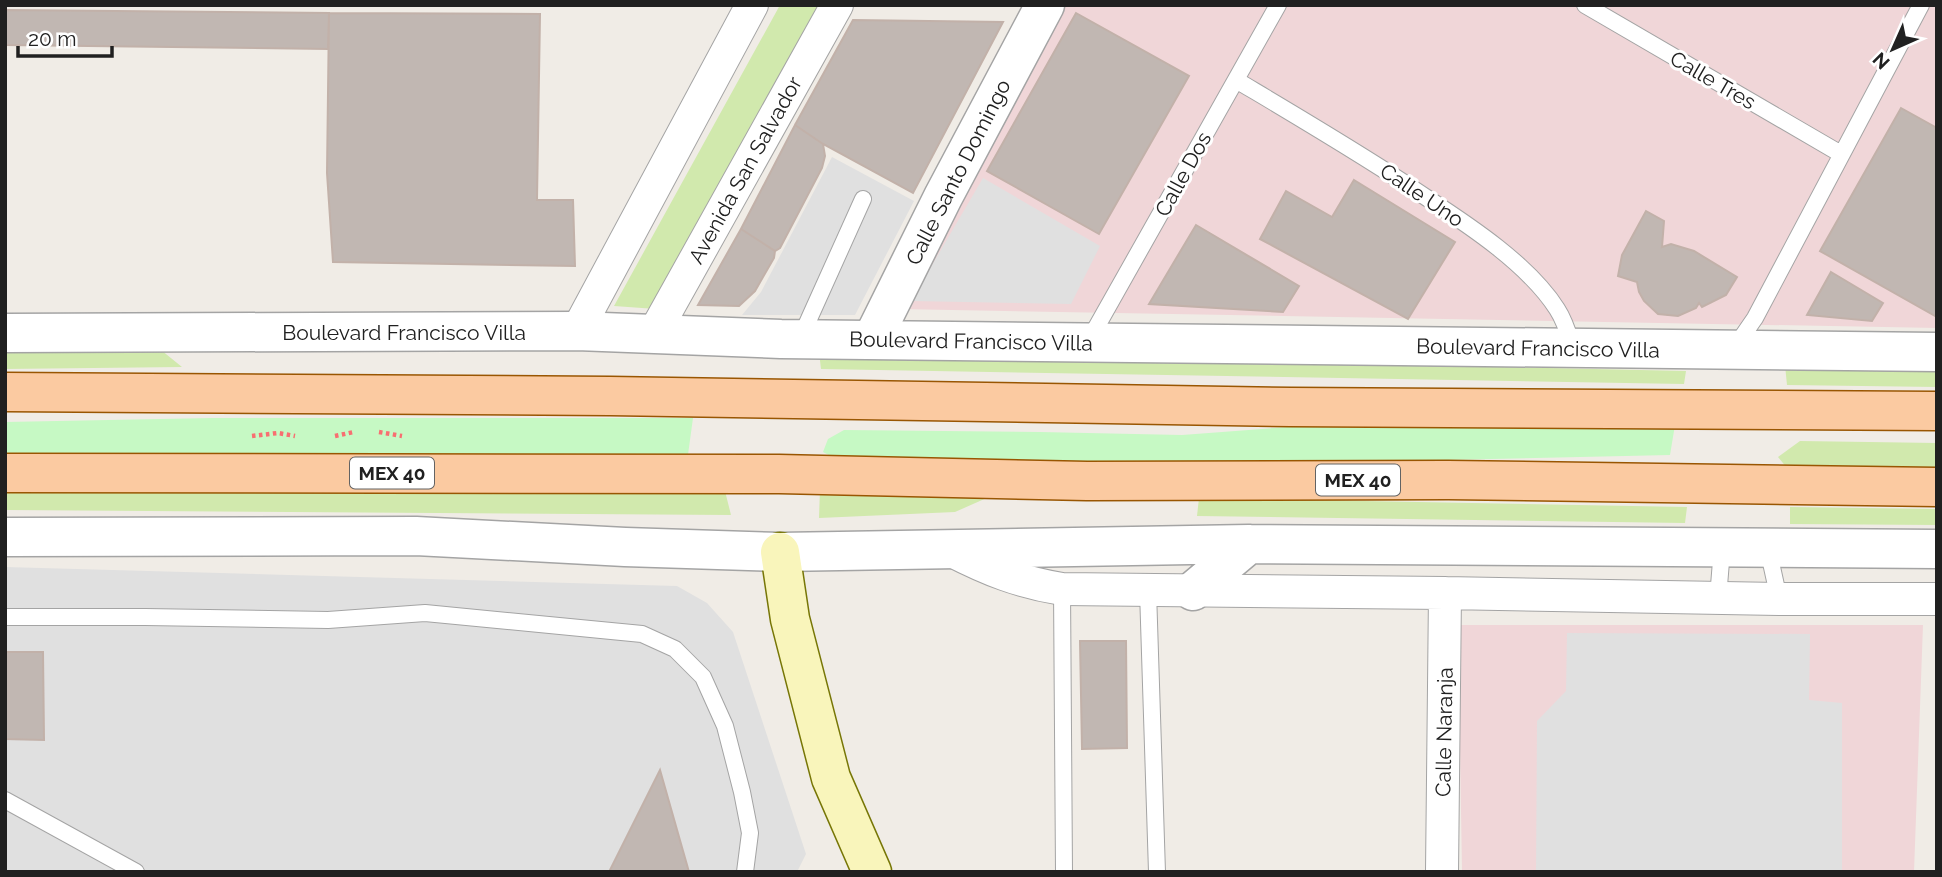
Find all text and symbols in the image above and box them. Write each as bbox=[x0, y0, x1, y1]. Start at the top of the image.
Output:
scale bar bbox=[18, 14, 112, 58]
north arrow bbox=[1858, 14, 1928, 84]
text: 20 m bbox=[28, 26, 76, 51]
street label: Calle Tres bbox=[1666, 45, 1760, 115]
text: N bbox=[1868, 48, 1894, 74]
street label: Avenida San Salvador bbox=[683, 72, 807, 268]
street label: Calle Santo Domingo bbox=[900, 75, 1016, 269]
street label: Calle Dos bbox=[1150, 127, 1216, 221]
street label: Calle Uno bbox=[1375, 158, 1469, 232]
street label: Boulevard Francisco Villa bbox=[282, 320, 526, 345]
street label: Boulevard Francisco Villa bbox=[849, 326, 1093, 356]
street label: Boulevard Francisco Villa bbox=[1416, 333, 1660, 363]
road number: MEX 40 bbox=[350, 458, 434, 488]
road number: MEX 40 bbox=[1316, 464, 1400, 495]
street label: Calle Naranja bbox=[1430, 667, 1458, 797]

